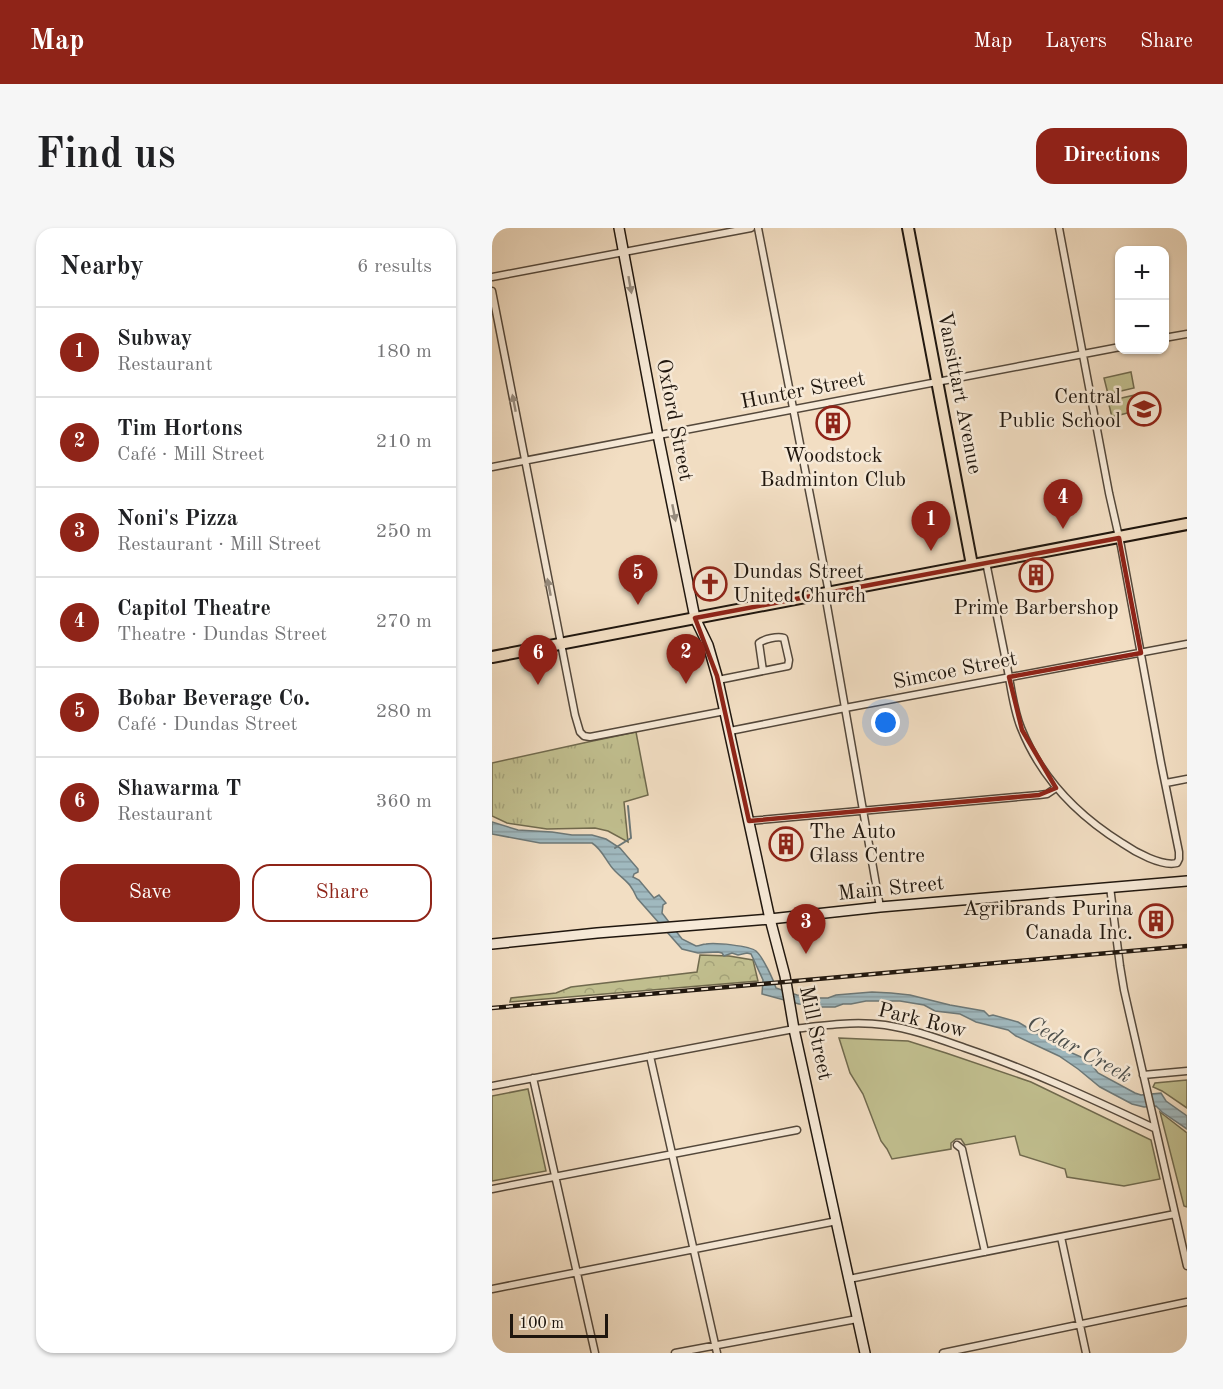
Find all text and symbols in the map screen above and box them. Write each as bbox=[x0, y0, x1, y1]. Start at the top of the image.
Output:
text: Map bbox=[30, 28, 84, 56]
text: Map bbox=[973, 31, 1012, 52]
text: Layers bbox=[1045, 31, 1107, 52]
text: Share bbox=[1140, 31, 1193, 52]
button: Directions bbox=[1036, 128, 1187, 184]
text: Find us bbox=[36, 135, 175, 177]
map controls bbox=[1115, 246, 1169, 354]
button: + bbox=[1115, 246, 1169, 300]
text: Nearby bbox=[60, 254, 144, 280]
text: 6 results bbox=[357, 257, 432, 277]
one-way arrow bbox=[626, 276, 635, 295]
button: − bbox=[1115, 300, 1169, 354]
street label: Vansittart Avenue bbox=[933, 310, 985, 476]
text: Subway bbox=[117, 328, 192, 350]
text: 1 bbox=[74, 342, 85, 362]
text: 180 m bbox=[376, 342, 432, 362]
text: Restaurant bbox=[117, 355, 213, 375]
street label: Oxford Street bbox=[652, 357, 696, 483]
street label: Hunter Street bbox=[739, 369, 867, 413]
place label: Central Public School bbox=[998, 387, 1121, 432]
school or university icon: Central Public School bbox=[1126, 391, 1162, 427]
one-way arrow bbox=[509, 393, 518, 412]
building icon: Woodstock Badminton Club bbox=[815, 405, 851, 441]
text: Tim Hortons bbox=[117, 418, 243, 440]
text: 2 bbox=[74, 432, 85, 452]
text: 210 m bbox=[376, 432, 432, 452]
text: Café · Mill Street bbox=[117, 445, 264, 465]
place label: Woodstock Badminton Club bbox=[760, 446, 906, 491]
pin: 4 bbox=[1044, 480, 1082, 529]
pin: 1 bbox=[912, 502, 950, 551]
one-way arrow bbox=[670, 504, 679, 523]
text: Noni's Pizza bbox=[117, 508, 238, 530]
text: 3 bbox=[74, 522, 85, 542]
text: 250 m bbox=[376, 522, 432, 542]
text: Restaurant · Mill Street bbox=[117, 535, 321, 555]
pin: 5 bbox=[618, 556, 658, 605]
building icon: Prime Barbershop bbox=[1018, 557, 1054, 593]
place label: Dundas Street United Church bbox=[733, 562, 866, 607]
church icon: Dundas Street United Church bbox=[692, 566, 728, 602]
one-way arrow bbox=[544, 577, 553, 596]
text: Capitol Theatre bbox=[117, 598, 271, 620]
place label: Prime Barbershop bbox=[953, 598, 1119, 619]
text: 4 bbox=[74, 612, 85, 632]
text: 270 m bbox=[376, 612, 432, 632]
text: Theatre · Dundas Street bbox=[117, 625, 327, 645]
pin: 2 bbox=[666, 634, 706, 684]
pin: 6 bbox=[518, 636, 558, 685]
street label: Simcoe Street bbox=[891, 649, 1019, 693]
text: Bobar Beverage Co. bbox=[117, 688, 310, 710]
text: 5 bbox=[74, 702, 85, 722]
text: 280 m bbox=[376, 702, 432, 722]
your location bbox=[871, 708, 900, 737]
text: Café · Dundas Street bbox=[117, 715, 298, 735]
text: Shawarma T bbox=[117, 778, 241, 800]
text: 6 bbox=[74, 792, 85, 812]
text: 360 m bbox=[376, 792, 432, 812]
text: Restaurant bbox=[117, 805, 213, 825]
place label: The Auto Glass Centre bbox=[809, 822, 925, 867]
building icon: The Auto Glass Centre bbox=[768, 826, 804, 862]
button: Save bbox=[60, 864, 240, 922]
button: Share bbox=[252, 864, 432, 922]
street label: Main Street bbox=[837, 873, 945, 905]
place label: Agribrands Purina Canada Inc. bbox=[963, 899, 1133, 944]
building icon: Agribrands Purina Canada Inc. bbox=[1138, 903, 1174, 939]
pin: 3 bbox=[786, 904, 826, 954]
street label: Mill Street bbox=[795, 984, 835, 1082]
street label: Park Row bbox=[876, 1000, 968, 1042]
water label: Cedar Creek bbox=[1023, 1012, 1135, 1088]
scale bar bbox=[510, 1311, 608, 1338]
text: 100 m bbox=[519, 1316, 564, 1332]

